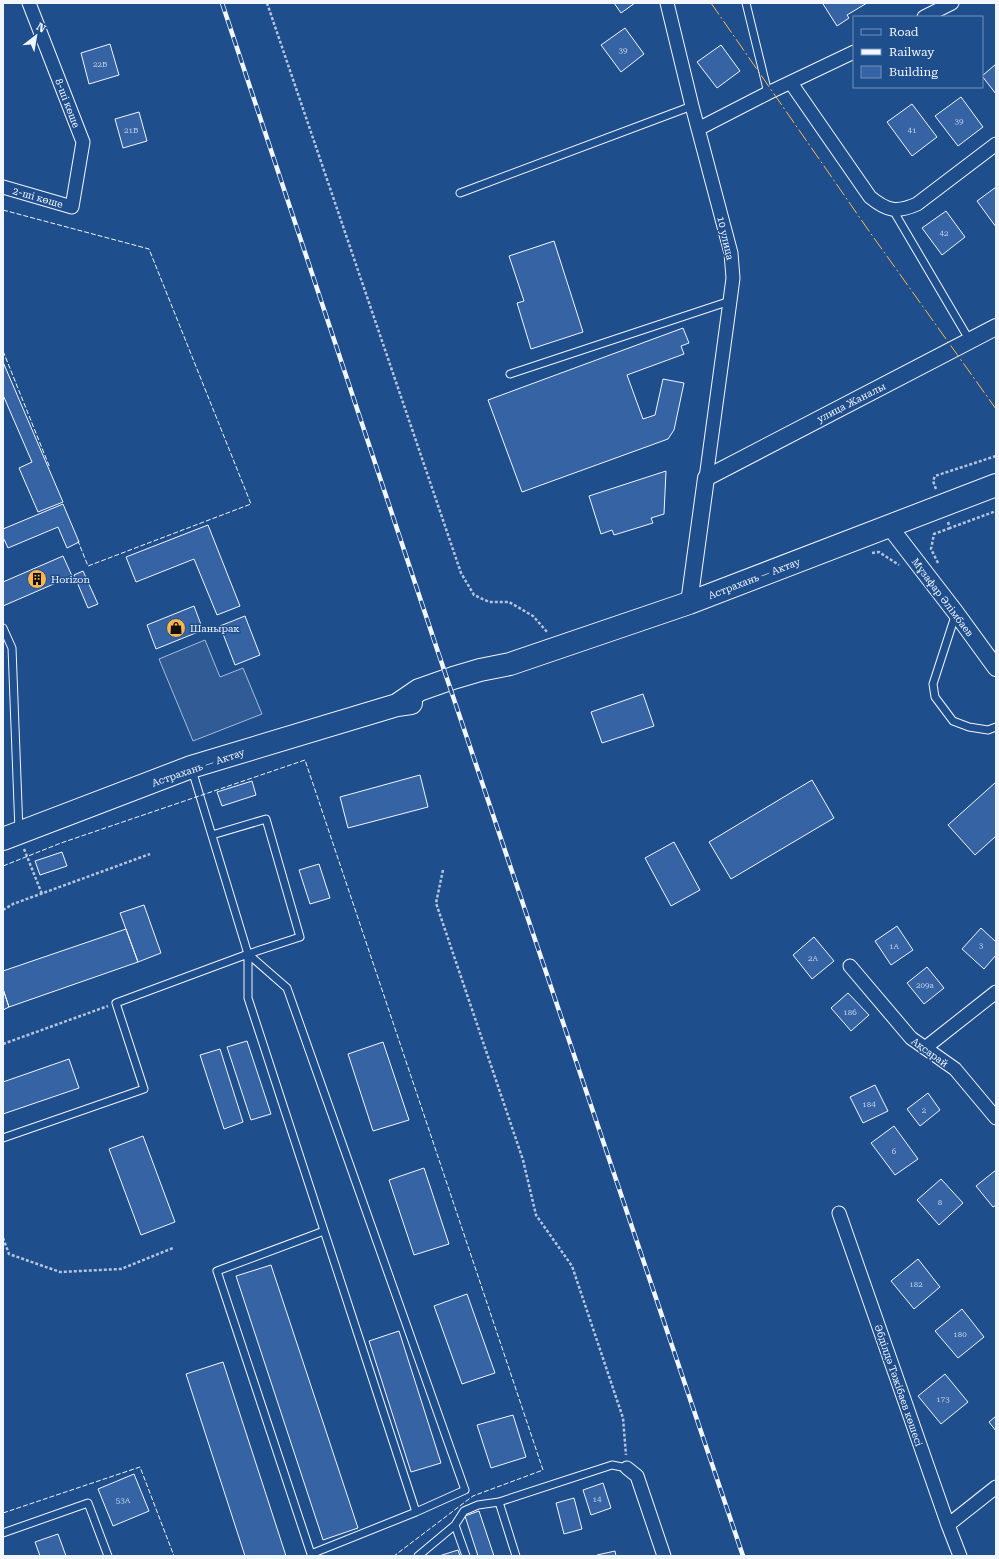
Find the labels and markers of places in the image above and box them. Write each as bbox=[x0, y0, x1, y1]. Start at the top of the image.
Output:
building icon: Horizon bbox=[26, 568, 48, 590]
place label: Horizon bbox=[51, 574, 91, 585]
shop icon: Шанырак bbox=[165, 617, 187, 639]
place label: Шанырак bbox=[190, 623, 240, 634]

